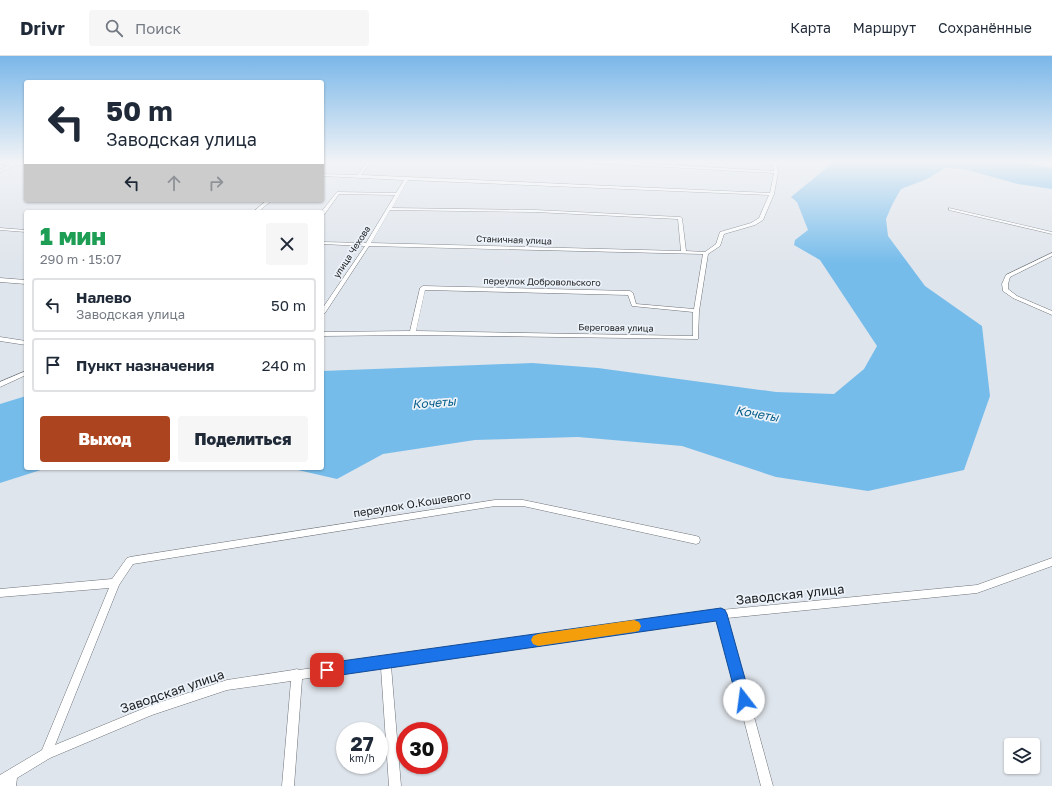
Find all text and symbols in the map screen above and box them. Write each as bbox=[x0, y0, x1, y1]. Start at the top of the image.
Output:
search box bbox=[89, 10, 369, 46]
text: Drivr bbox=[20, 16, 65, 39]
icon: search bbox=[103, 17, 125, 39]
text: Поиск bbox=[135, 19, 181, 37]
text: Карта bbox=[790, 19, 831, 36]
text: Маршрут bbox=[853, 19, 916, 36]
text: Сохранённые bbox=[938, 19, 1032, 36]
text: 50 m bbox=[106, 94, 173, 127]
icon: left bbox=[40, 96, 92, 148]
text: Заводская улица bbox=[106, 128, 257, 150]
icon: left bbox=[121, 172, 143, 194]
icon: ahead bbox=[163, 172, 185, 194]
icon: right bbox=[205, 172, 227, 194]
text: 1 мин bbox=[40, 221, 106, 250]
button: close bbox=[266, 223, 308, 265]
street label: улица Чехова bbox=[331, 224, 373, 280]
street label: Станичная улица bbox=[476, 233, 552, 246]
text: 290 m · 15:07 bbox=[40, 251, 121, 267]
street label: переулок Добровольского bbox=[483, 275, 601, 288]
text: Налево bbox=[76, 288, 132, 306]
icon: left bbox=[42, 294, 64, 316]
text: 50 m bbox=[271, 296, 306, 314]
text: Заводская улица bbox=[76, 306, 185, 322]
street label: Береговая улица bbox=[578, 321, 654, 334]
icon: arrive bbox=[42, 354, 64, 376]
text: Пункт назначения bbox=[76, 356, 214, 374]
text: 240 m bbox=[262, 356, 306, 374]
water label: Кочеты bbox=[412, 393, 457, 412]
water label: Кочеты bbox=[734, 402, 781, 425]
button: Выход bbox=[40, 416, 170, 462]
button: Поделиться bbox=[178, 416, 308, 462]
street label: переулок О.Кошевого bbox=[352, 488, 472, 519]
street label: Заводская улица bbox=[735, 580, 845, 608]
pin bbox=[310, 653, 344, 687]
icon: arrive bbox=[316, 659, 338, 681]
street label: Заводская улица bbox=[118, 666, 226, 716]
position arrow bbox=[723, 679, 765, 721]
speed limit sign: 30 bbox=[396, 722, 448, 774]
text: 27 bbox=[350, 731, 374, 755]
map controls bbox=[1004, 738, 1040, 774]
button: layers bbox=[1004, 738, 1040, 774]
text: km/h bbox=[349, 752, 375, 764]

